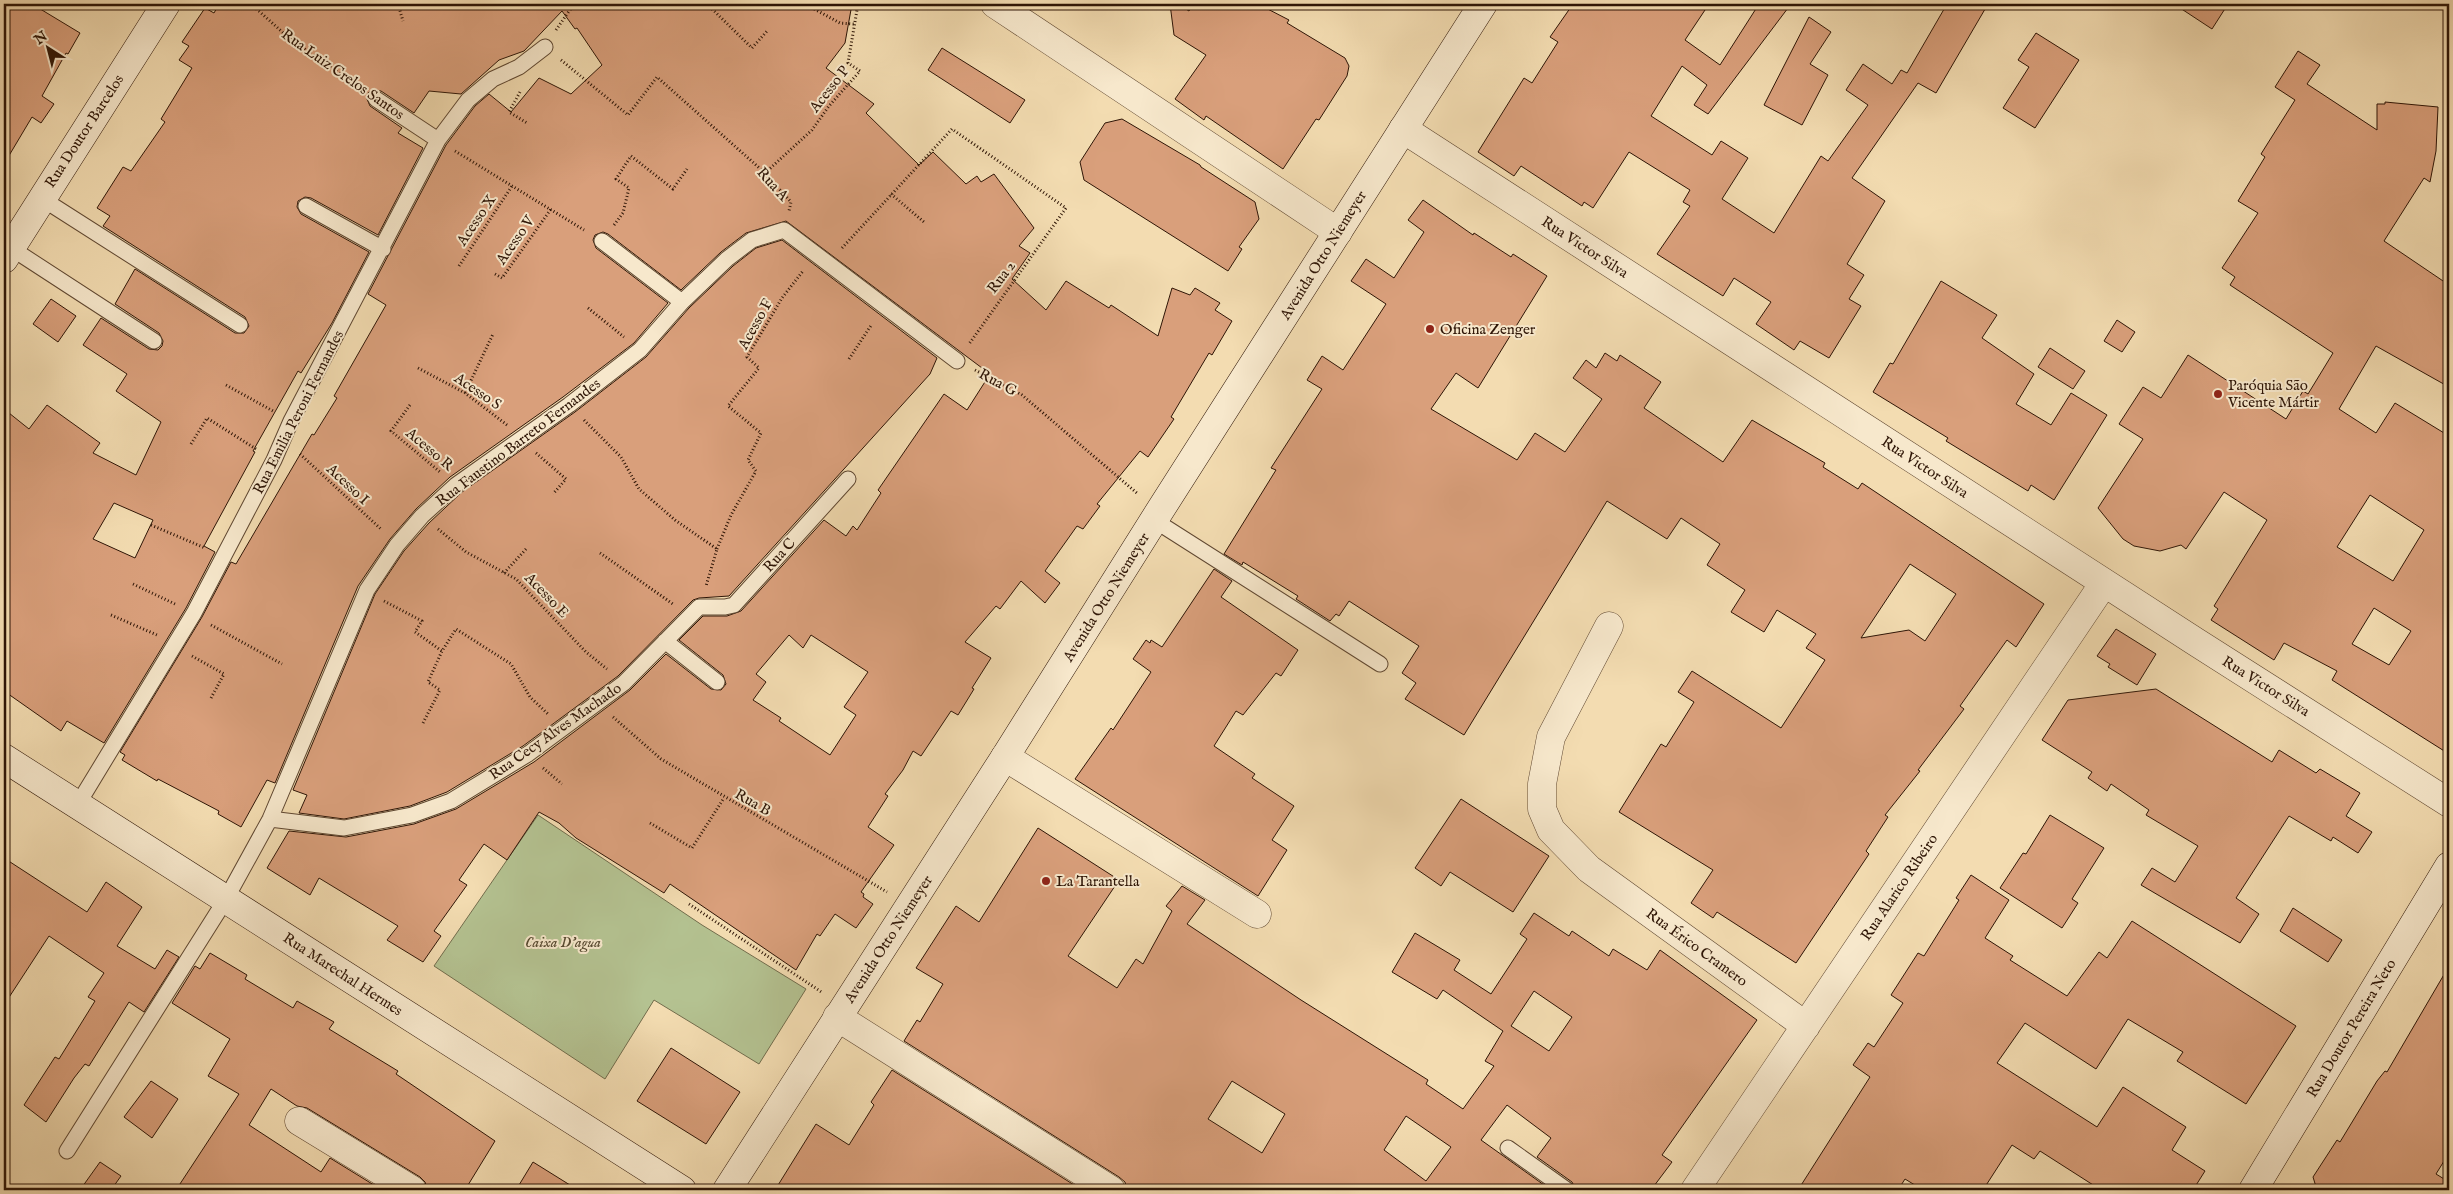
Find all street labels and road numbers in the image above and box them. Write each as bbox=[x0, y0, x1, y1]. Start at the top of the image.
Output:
street label: Rua Luiz Crelos Santos bbox=[278, 25, 408, 124]
street label: Acesso P bbox=[805, 62, 854, 117]
street label: Rua Doutor Barcelos bbox=[41, 71, 128, 191]
street label: Rua A bbox=[753, 163, 793, 206]
street label: Avenida Otto Niemeyer bbox=[1275, 187, 1371, 324]
street label: Acesso X bbox=[452, 191, 500, 250]
street label: Acesso V bbox=[491, 211, 540, 269]
street label: Rua Victor Silva bbox=[1538, 212, 1632, 283]
street label: Rua 2 bbox=[983, 257, 1020, 297]
street label: Acesso F bbox=[733, 295, 777, 354]
street label: Rua Emilia Peroni Fernandes bbox=[249, 327, 348, 497]
street label: Rua G bbox=[975, 364, 1020, 400]
street label: Acesso S bbox=[450, 368, 505, 414]
street label: Rua Faustino Barreto Fernandes bbox=[432, 374, 604, 511]
street label: Acesso R bbox=[401, 423, 458, 475]
street label: Rua Victor Silva bbox=[1878, 432, 1972, 503]
street label: Acesso I bbox=[321, 459, 373, 509]
street label: Avenida Otto Niemeyer bbox=[1058, 529, 1154, 666]
street label: Rua C bbox=[759, 534, 800, 576]
street label: Acesso E bbox=[520, 568, 573, 622]
street label: Rua Victor Silva bbox=[2218, 652, 2313, 721]
street label: Rua Cecy Alves Machado bbox=[485, 679, 625, 784]
street label: Rua B bbox=[731, 785, 774, 820]
street label: Rua Alarico Ribeiro bbox=[1857, 830, 1942, 944]
street label: Avenida Otto Niemeyer bbox=[839, 871, 937, 1008]
street label: Rua Érico Cramero bbox=[1642, 904, 1751, 991]
street label: Rua Marechal Hermes bbox=[279, 929, 406, 1020]
street label: Rua Doutor Pereira Neto bbox=[2303, 956, 2400, 1101]

